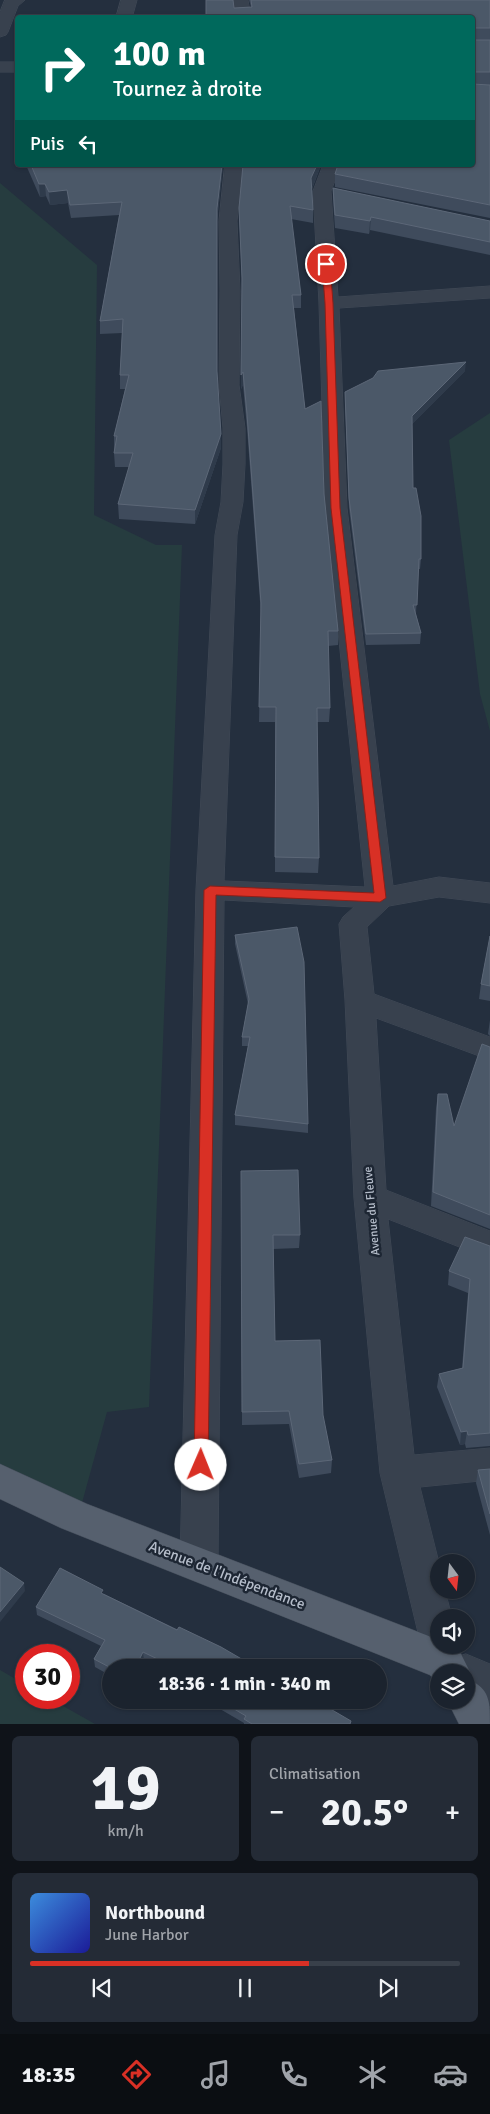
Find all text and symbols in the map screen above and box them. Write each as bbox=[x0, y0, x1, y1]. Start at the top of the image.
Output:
text: 100 m bbox=[113, 32, 206, 75]
icon: right bbox=[30, 35, 95, 100]
text: Tournez à droite bbox=[113, 75, 262, 102]
icon: left bbox=[74, 130, 102, 158]
text: Puis bbox=[30, 132, 64, 156]
pin bbox=[305, 243, 347, 285]
icon: arrive bbox=[312, 250, 340, 278]
street label: Avenue du Fleuve bbox=[361, 1166, 383, 1256]
position arrow bbox=[174, 1438, 226, 1490]
street label: Avenue de l'Indépendance bbox=[146, 1537, 308, 1613]
north arrow bbox=[430, 1554, 475, 1599]
map controls bbox=[430, 1554, 475, 1709]
button: sound bbox=[430, 1609, 475, 1654]
speed limit sign: 30 bbox=[15, 1644, 80, 1709]
button: layers bbox=[430, 1664, 475, 1709]
text: 18:36 · 1 min · 340 m bbox=[158, 1672, 331, 1696]
text: 19 bbox=[90, 1748, 161, 1828]
text: Climatisation bbox=[269, 1764, 360, 1784]
text: 20.5° bbox=[321, 1789, 408, 1836]
text: − bbox=[269, 1795, 284, 1829]
text: + bbox=[445, 1795, 460, 1829]
text: km/h bbox=[107, 1821, 144, 1841]
text: Northbound bbox=[105, 1901, 205, 1925]
text: June Harbor bbox=[105, 1925, 189, 1945]
icon: previous bbox=[88, 1974, 116, 2002]
icon: pause bbox=[231, 1974, 259, 2002]
icon: next bbox=[374, 1974, 402, 2002]
icon: directions bbox=[119, 2057, 154, 2092]
icon: music bbox=[198, 2057, 233, 2092]
icon: phone bbox=[276, 2057, 311, 2092]
icon: climate bbox=[355, 2057, 390, 2092]
icon: car bbox=[433, 2057, 468, 2092]
text: 18:35 bbox=[22, 2061, 76, 2088]

